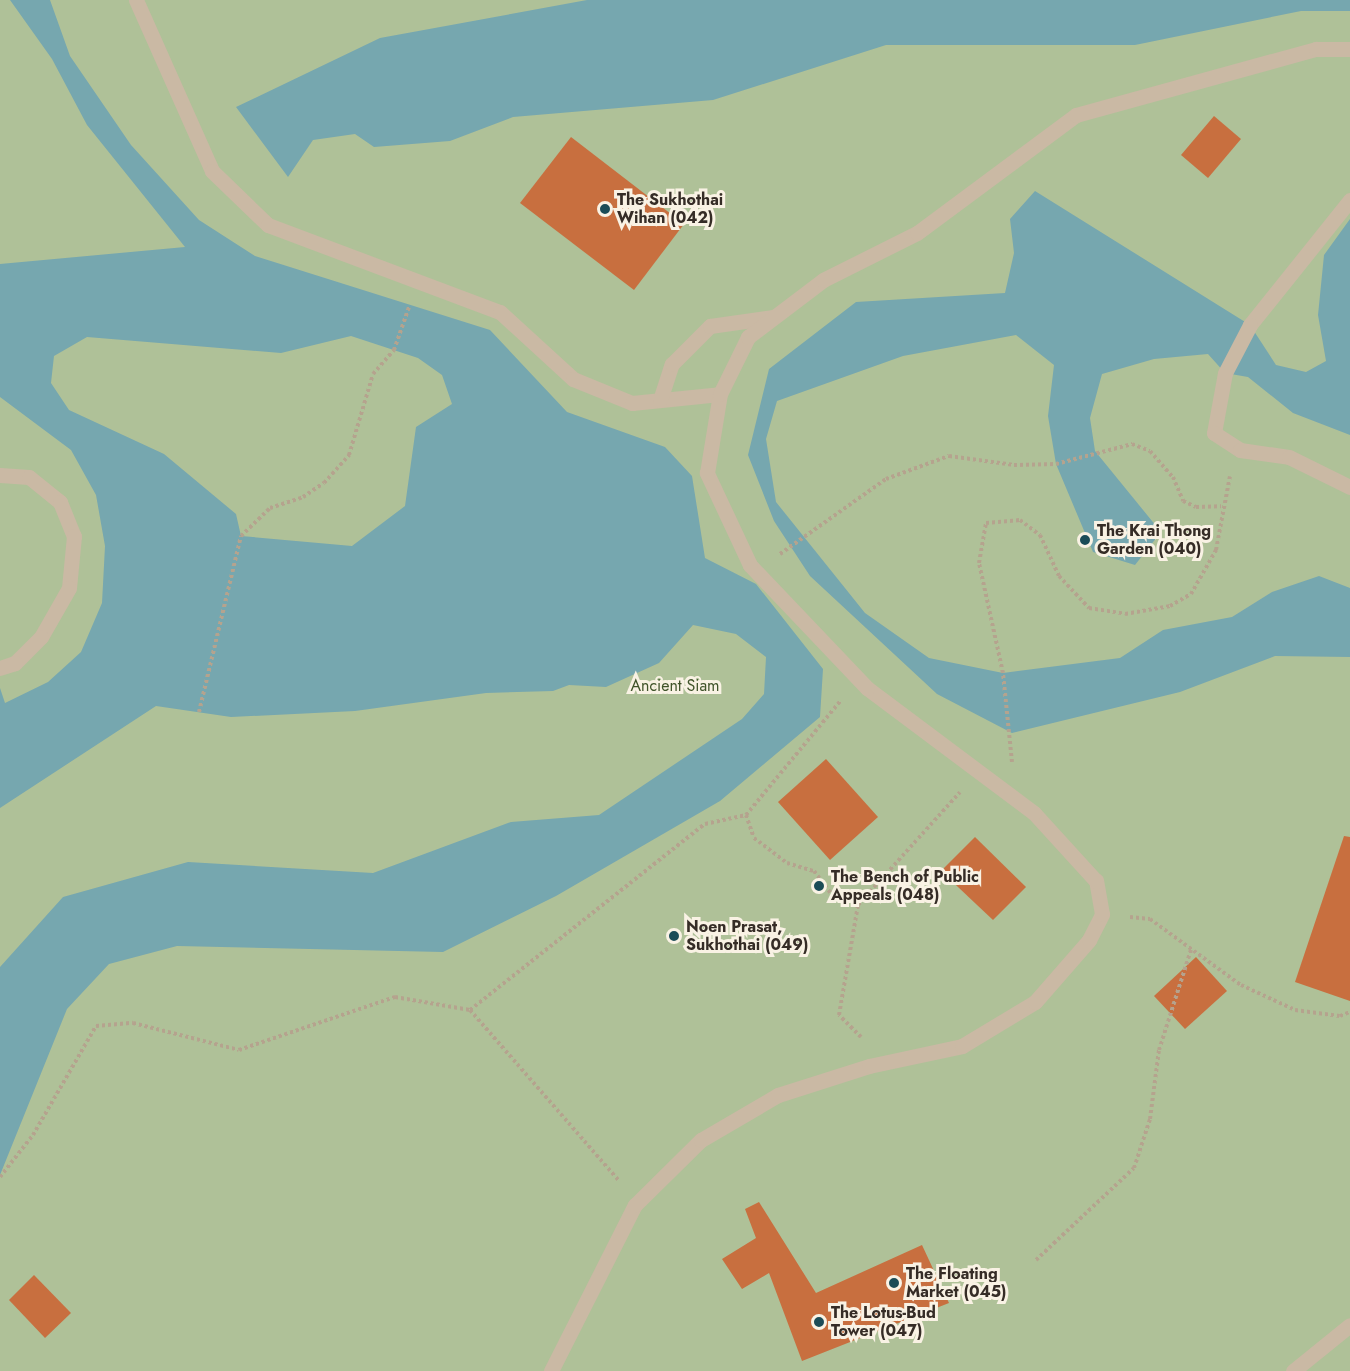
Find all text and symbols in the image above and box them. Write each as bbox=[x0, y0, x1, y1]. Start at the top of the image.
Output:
place label: The Sukhothai Wihan (042) bbox=[617, 190, 723, 228]
marker: The Sukhothai Wihan (042) bbox=[598, 202, 612, 216]
place label: The Krai Thong Garden (040) bbox=[1097, 521, 1211, 559]
marker: The Krai Thong Garden (040) bbox=[1078, 533, 1092, 547]
park label: Ancient Siam bbox=[630, 676, 720, 696]
place label: The Bench of Public Appeals (048) bbox=[831, 867, 979, 905]
marker: The Bench of Public Appeals (048) bbox=[812, 879, 826, 893]
place label: Noen Prasat, Sukhothai (049) bbox=[686, 917, 808, 955]
marker: Noen Prasat, Sukhothai (049) bbox=[667, 929, 681, 943]
place label: The Floating Market (045) bbox=[906, 1264, 1006, 1302]
marker: The Floating Market (045) bbox=[887, 1276, 901, 1290]
place label: The Lotus-Bud Tower (047) bbox=[831, 1303, 936, 1341]
marker: The Lotus-Bud Tower (047) bbox=[812, 1315, 826, 1329]

